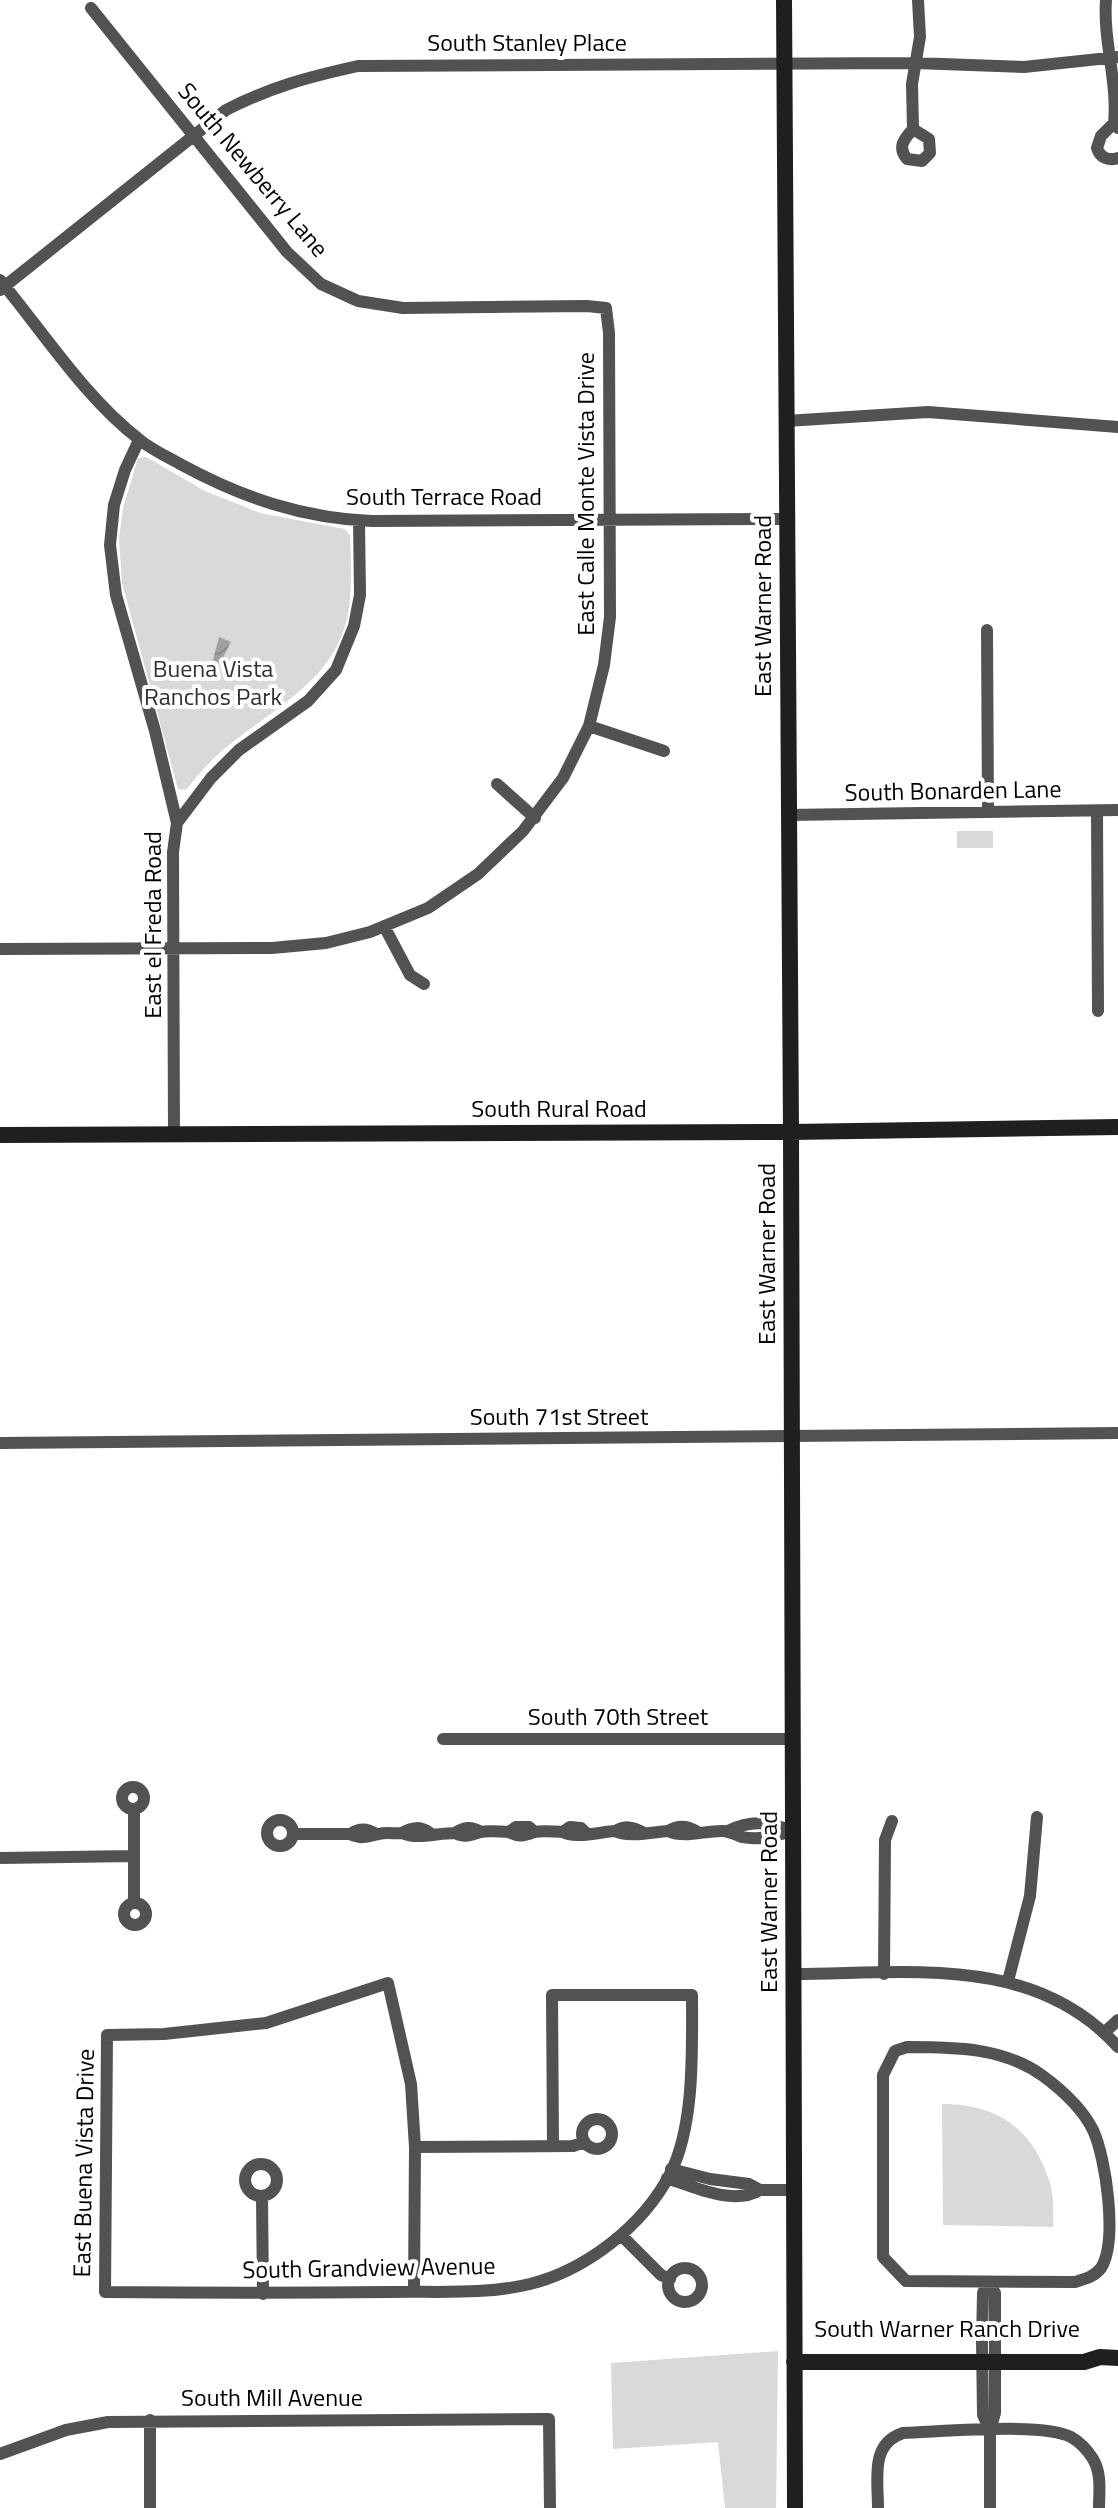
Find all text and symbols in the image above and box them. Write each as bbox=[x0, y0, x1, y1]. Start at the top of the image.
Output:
street label: South Stanley Place bbox=[427, 24, 627, 60]
street label: South Newberry Lane bbox=[170, 74, 338, 264]
street label: East Calle Monte Vista Drive bbox=[567, 352, 603, 636]
street label: South Terrace Road bbox=[346, 478, 542, 514]
street label: East Warner Road bbox=[744, 515, 780, 697]
park label: Buena Vista Ranchos Park bbox=[144, 650, 283, 714]
street label: South Bonarden Lane bbox=[844, 770, 1062, 810]
street label: East el Freda Road bbox=[134, 831, 170, 1019]
street label: South Rural Road bbox=[471, 1090, 647, 1126]
street label: East Warner Road bbox=[748, 1163, 784, 1345]
street label: South 71st Street bbox=[470, 1398, 649, 1434]
street label: South 70th Street bbox=[528, 1698, 709, 1734]
street label: East Warner Road bbox=[750, 1811, 786, 1993]
street label: East Buena Vista Drive bbox=[63, 2048, 103, 2278]
street label: South Grandview Avenue bbox=[242, 2247, 496, 2287]
street label: South Warner Ranch Drive bbox=[814, 2310, 1080, 2346]
street label: South Mill Avenue bbox=[181, 2379, 363, 2415]

